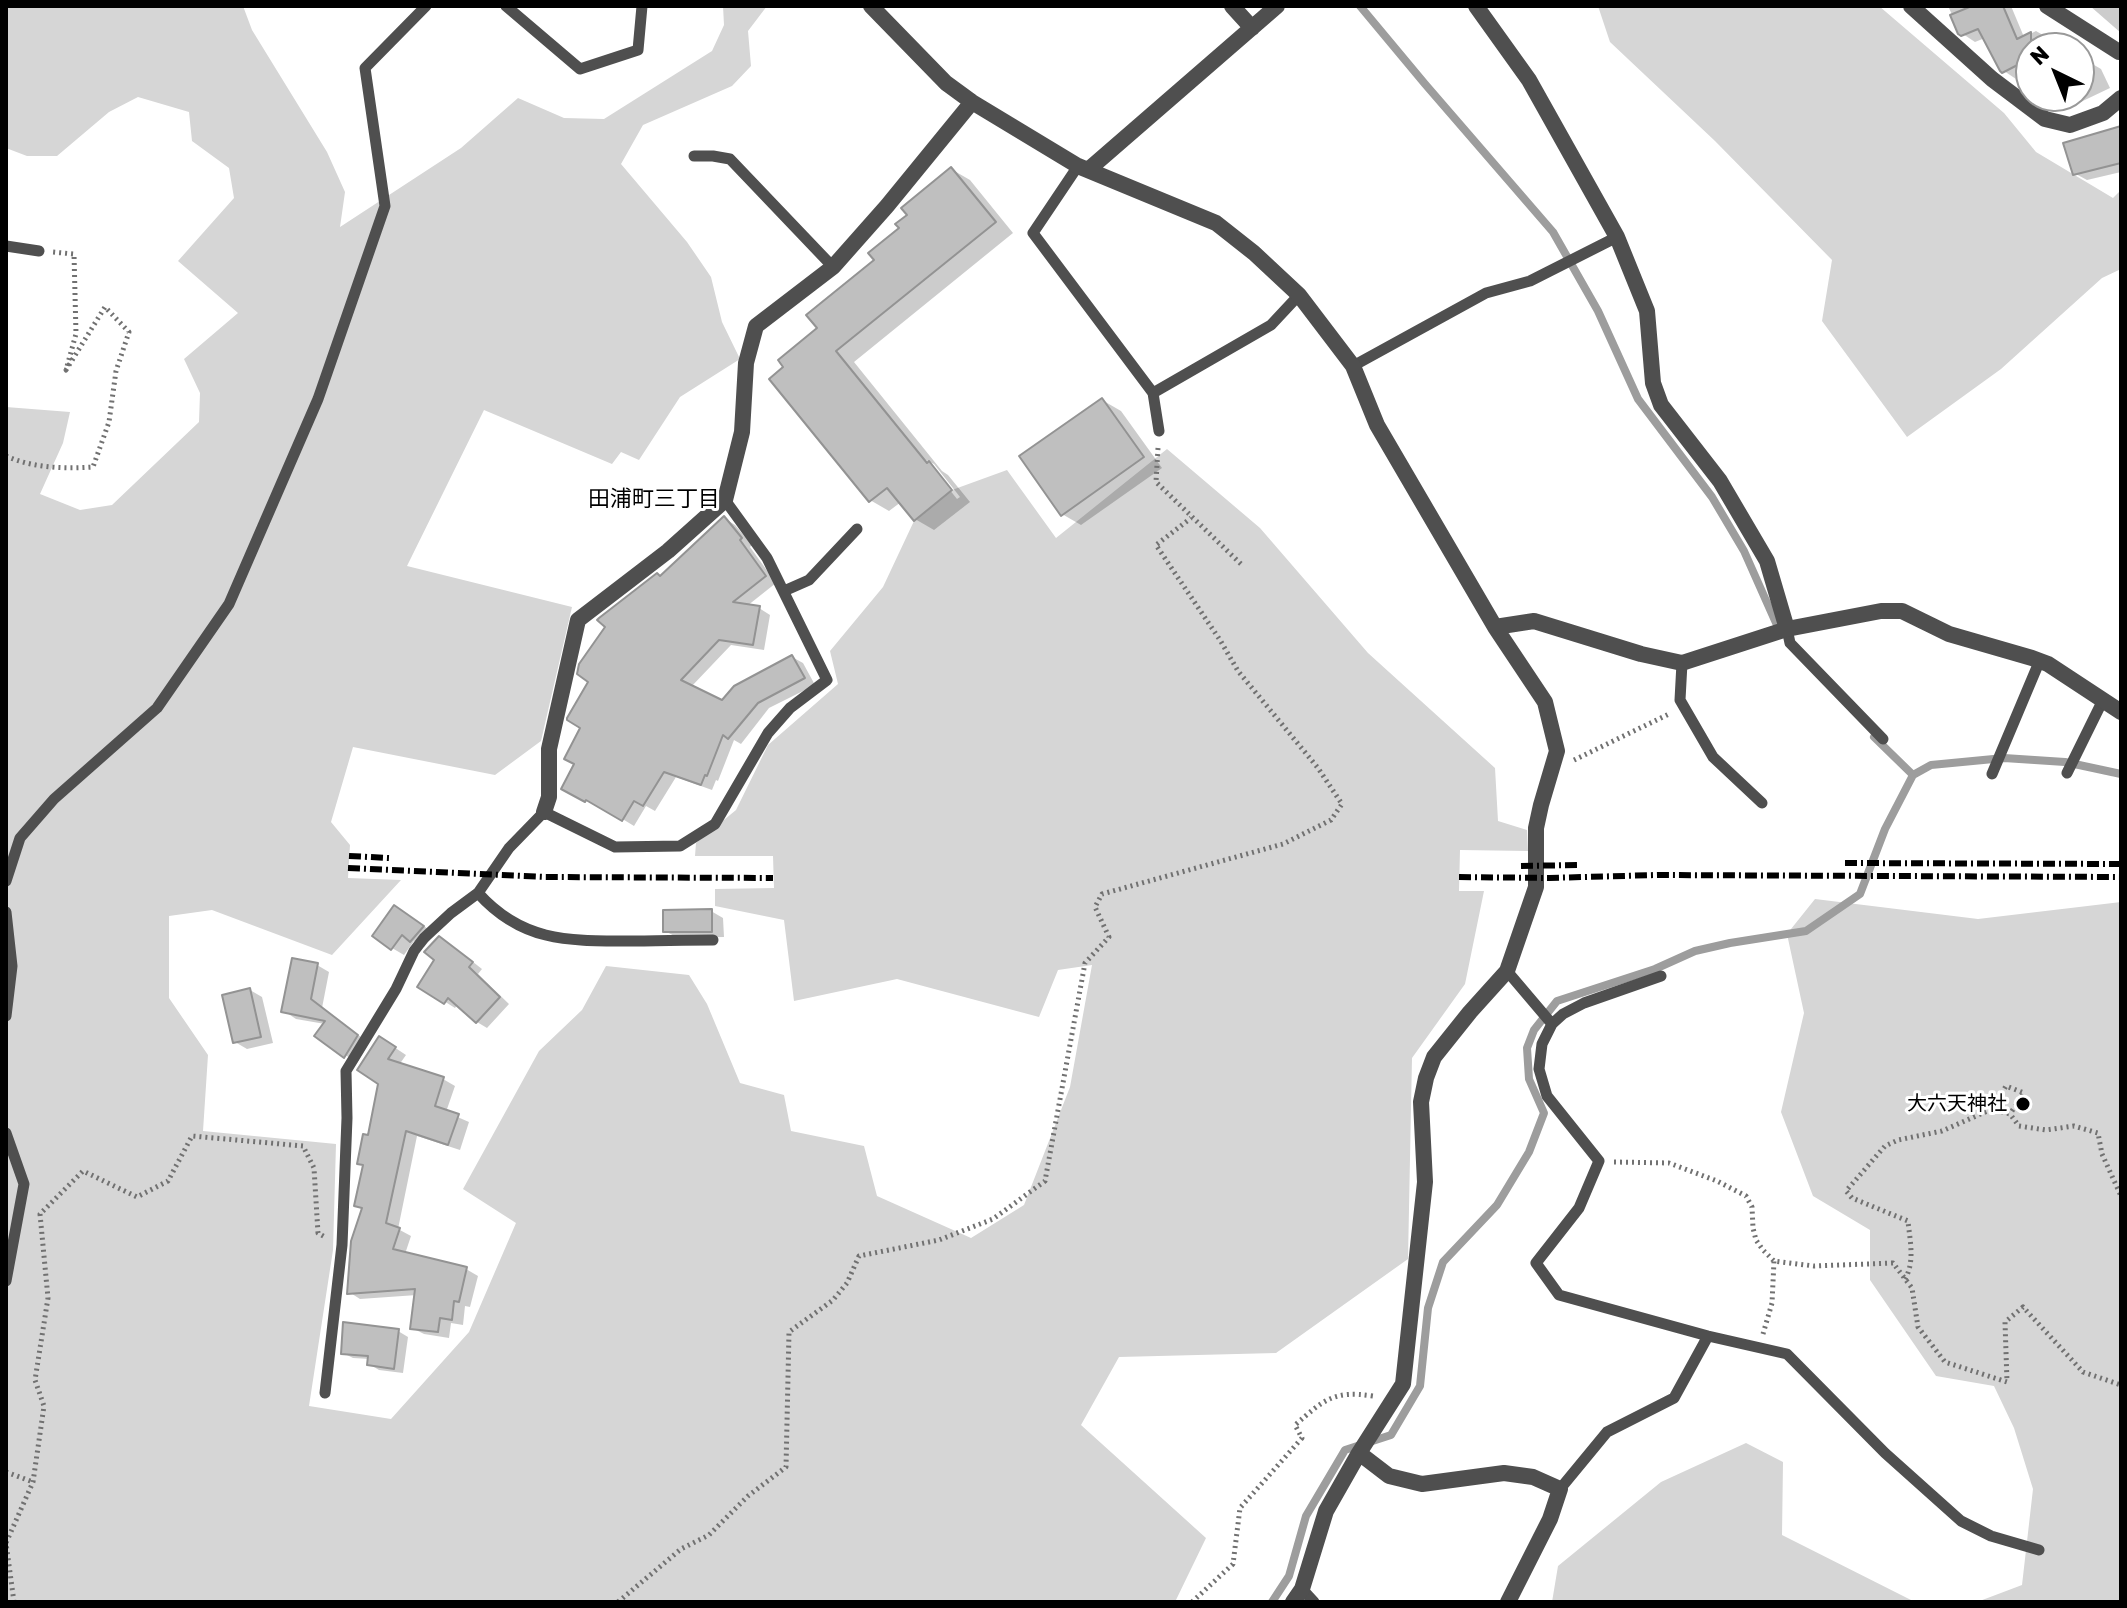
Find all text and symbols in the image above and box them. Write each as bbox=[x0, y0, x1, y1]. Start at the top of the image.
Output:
north arrow bbox=[2015, 32, 2095, 112]
text: N bbox=[2025, 40, 2055, 71]
district label: 田浦町三丁目 bbox=[588, 487, 720, 513]
place label: 大六天神社 bbox=[1907, 1092, 2007, 1116]
marker: 大六天神社 bbox=[2014, 1095, 2032, 1113]

